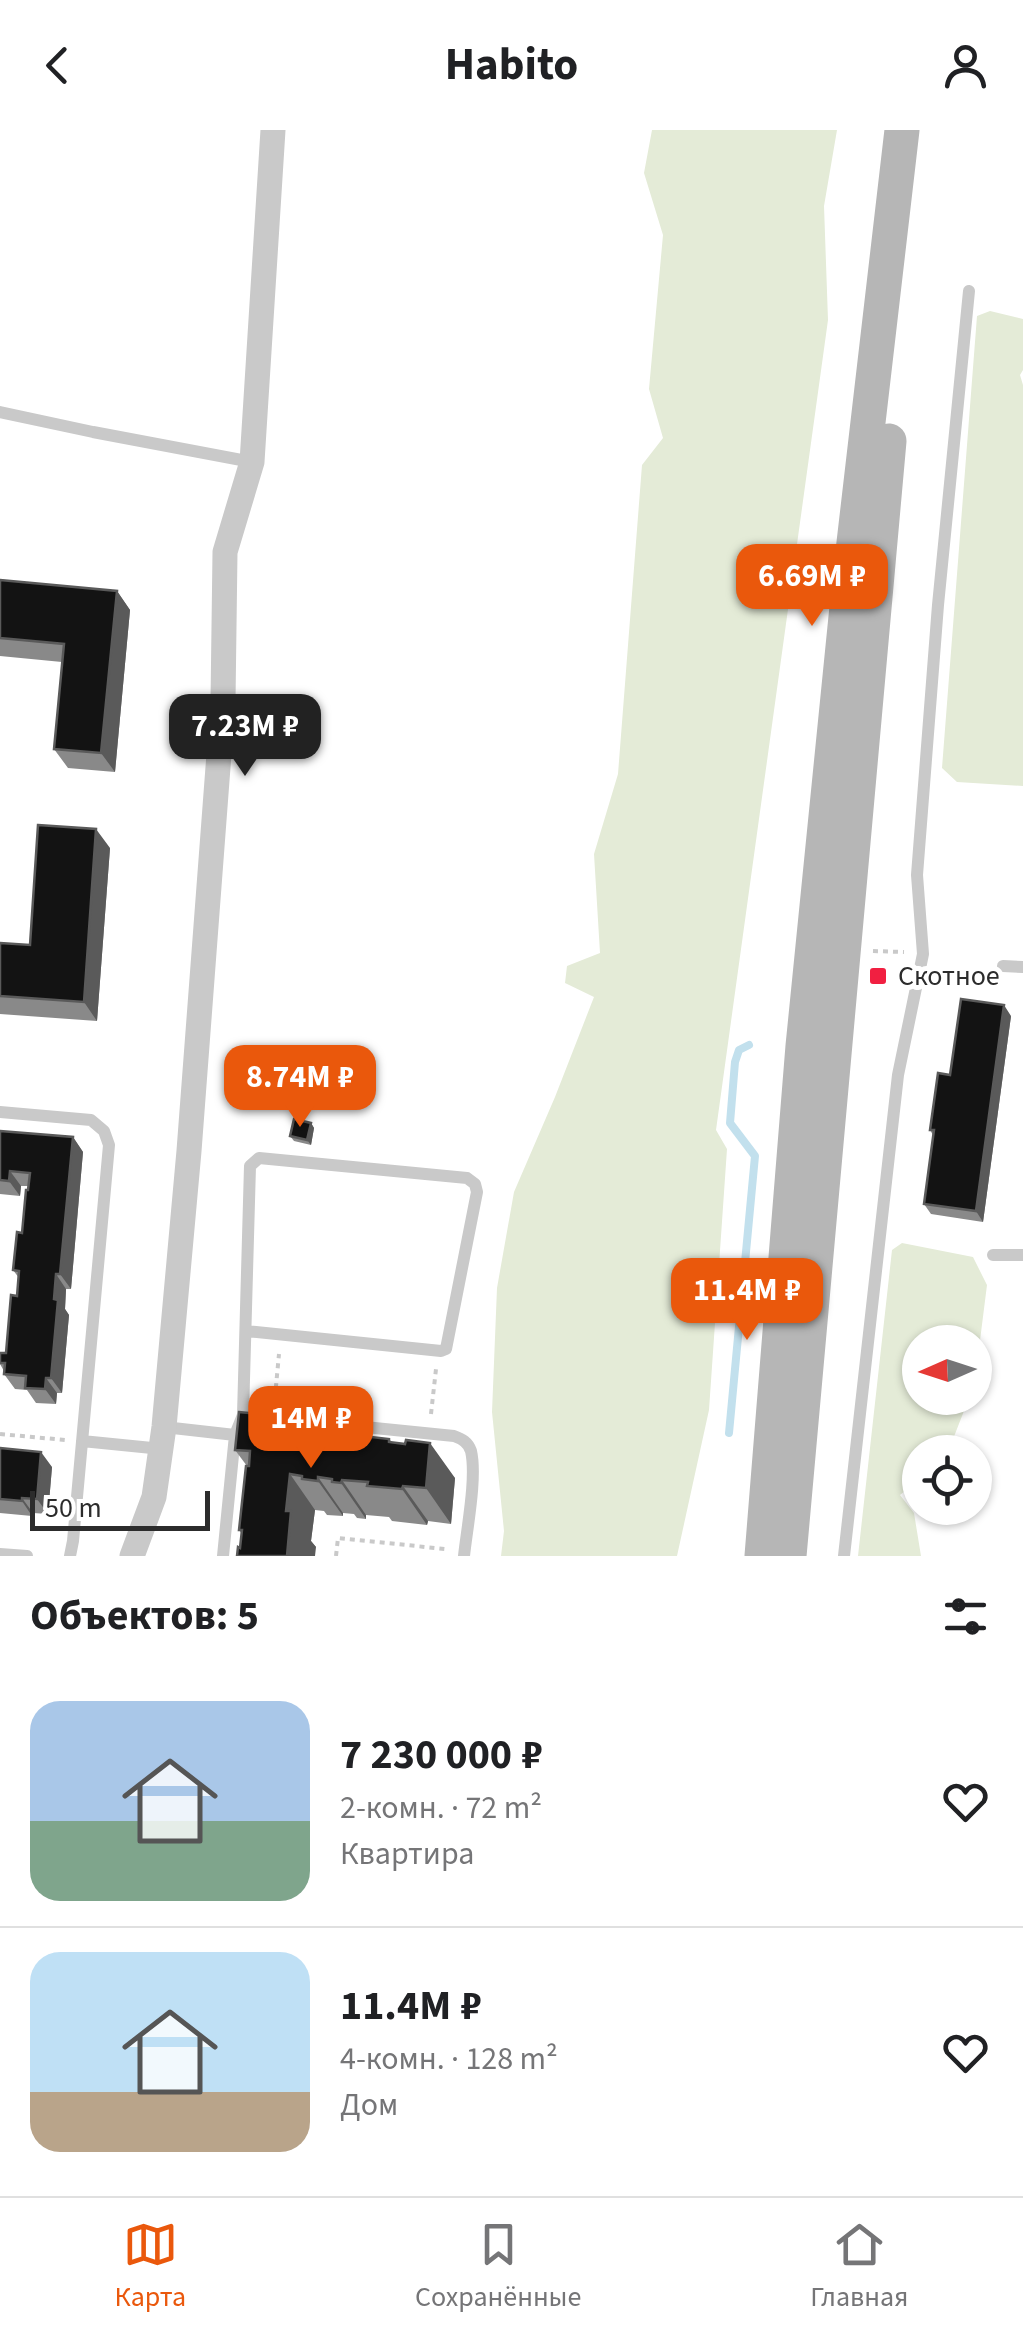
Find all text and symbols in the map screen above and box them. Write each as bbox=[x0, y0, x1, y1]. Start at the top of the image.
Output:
text: Habito bbox=[445, 33, 578, 97]
icon: back bbox=[30, 38, 85, 93]
icon: person bbox=[938, 38, 993, 93]
pin: 6.69M ₽ bbox=[720, 544, 904, 629]
text: 6.69M ₽ bbox=[758, 553, 866, 599]
pin: 7.23M ₽ bbox=[153, 694, 337, 779]
text: 7.23M ₽ bbox=[191, 703, 299, 749]
place label: Скотное bbox=[898, 956, 1000, 996]
marker: Скотное bbox=[867, 965, 889, 987]
pin: 8.74M ₽ bbox=[208, 1045, 392, 1130]
text: 8.74M ₽ bbox=[246, 1054, 354, 1100]
pin: 11.4M ₽ bbox=[655, 1258, 839, 1343]
text: 11.4M ₽ bbox=[693, 1267, 801, 1313]
north arrow bbox=[902, 1325, 992, 1415]
map controls bbox=[902, 1325, 992, 1525]
pin: 14M ₽ bbox=[241, 1386, 381, 1471]
text: 14M ₽ bbox=[270, 1395, 352, 1441]
button: locate bbox=[902, 1435, 992, 1525]
scale bar bbox=[30, 1486, 210, 1530]
text: 50 m bbox=[45, 1488, 102, 1528]
text: Объектов: 5 bbox=[30, 1586, 259, 1646]
icon: filters bbox=[938, 1589, 993, 1644]
text: 7 230 000 ₽ bbox=[340, 1725, 543, 1785]
icon: home bbox=[110, 1741, 230, 1861]
icon: heart bbox=[938, 1774, 993, 1829]
text: 2-комн. · 72 m² bbox=[340, 1785, 542, 1831]
text: Квартира bbox=[340, 1831, 474, 1877]
text: 11.4M ₽ bbox=[340, 1976, 482, 2036]
icon: home bbox=[110, 1992, 230, 2112]
icon: heart bbox=[938, 2025, 993, 2080]
text: 4-комн. · 128 m² bbox=[340, 2036, 558, 2082]
text: Дом bbox=[340, 2082, 398, 2128]
tab: Карта bbox=[114, 2217, 186, 2317]
tab: Сохранённые bbox=[415, 2217, 581, 2317]
tab: Главная bbox=[810, 2217, 909, 2317]

